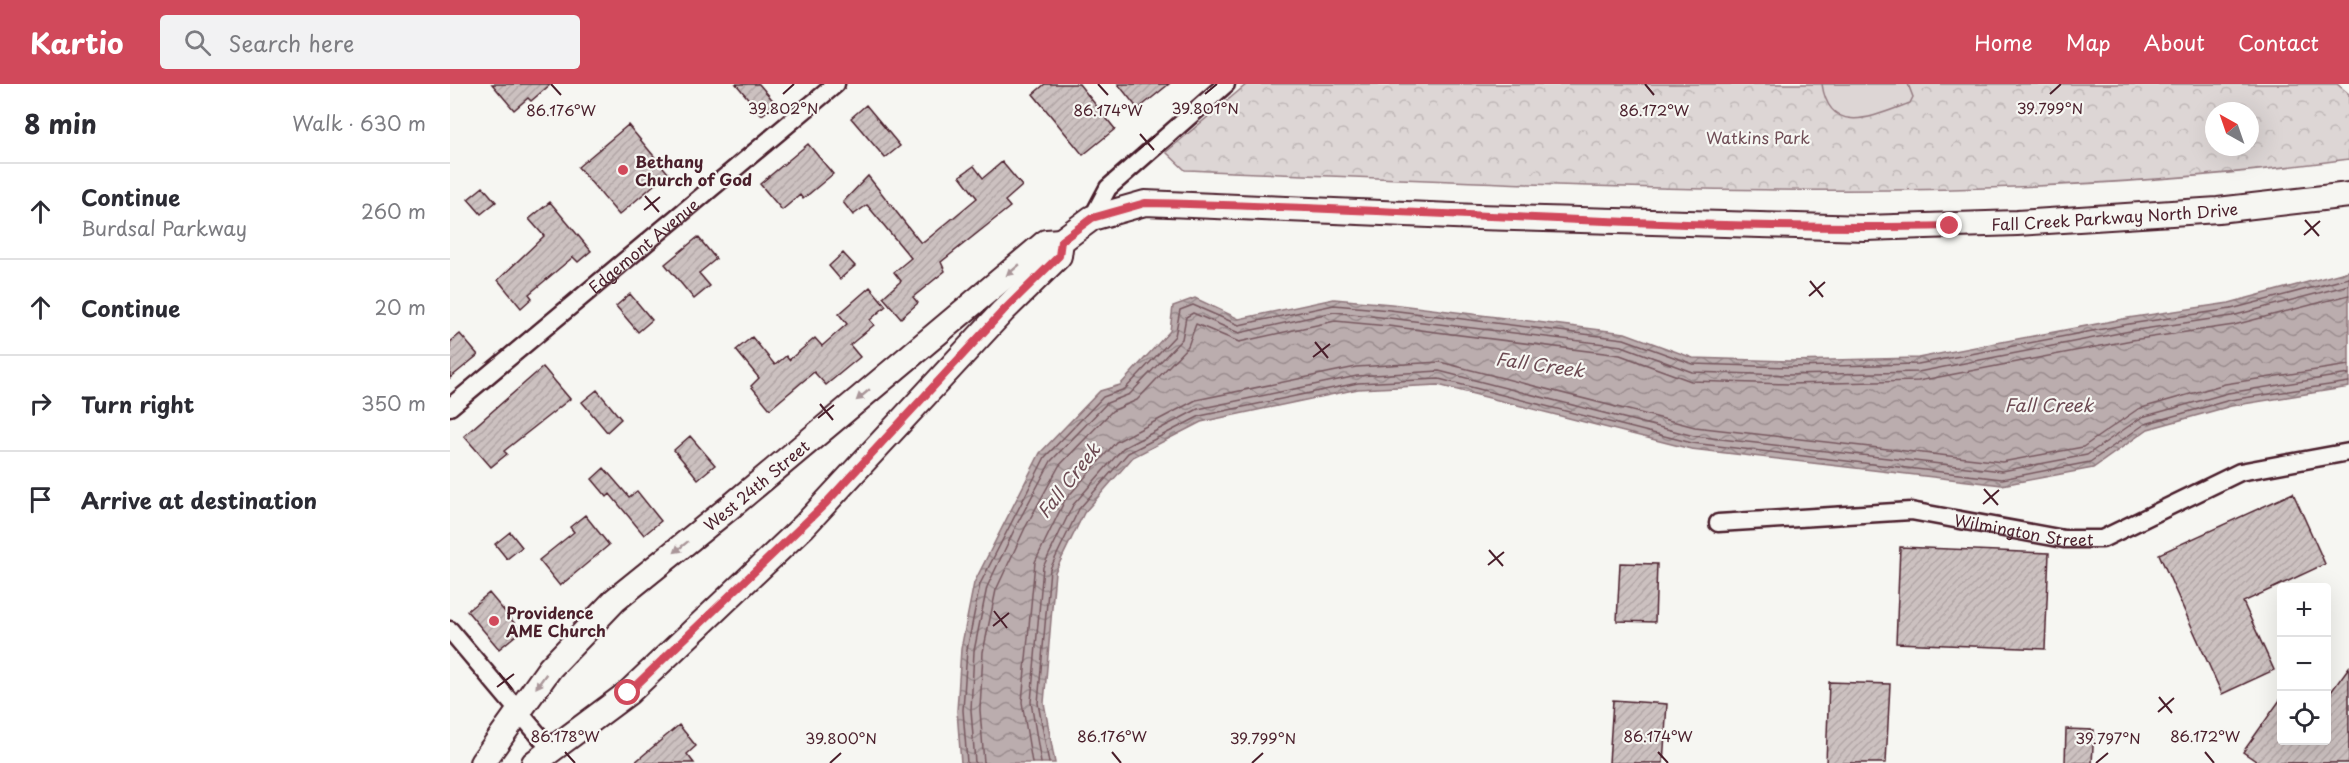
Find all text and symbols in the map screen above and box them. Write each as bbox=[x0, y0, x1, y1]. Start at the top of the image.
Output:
search box bbox=[160, 15, 580, 69]
text: Kartio bbox=[30, 21, 124, 64]
icon: search bbox=[181, 26, 214, 59]
text: Search here bbox=[229, 26, 354, 59]
text: Home bbox=[1974, 26, 2033, 58]
text: Map bbox=[2066, 26, 2111, 58]
text: About bbox=[2144, 26, 2205, 58]
text: Contact bbox=[2238, 26, 2319, 58]
text: 39.802°N bbox=[748, 96, 818, 119]
text: 39.801°N bbox=[1171, 96, 1239, 119]
text: 39.799°N bbox=[2017, 96, 2083, 119]
text: 86.176°W bbox=[526, 98, 597, 121]
text: 86.174°W bbox=[1073, 98, 1143, 121]
text: 86.172°W bbox=[1619, 98, 1690, 121]
north arrow bbox=[2205, 102, 2259, 156]
text: 8 min bbox=[24, 104, 97, 143]
text: Walk · 630 m bbox=[292, 108, 426, 138]
park label: Watkins Park bbox=[1706, 125, 1810, 149]
place label: Bethany Church of God bbox=[635, 149, 752, 191]
marker: Bethany Church of God bbox=[616, 163, 630, 177]
text: Continue bbox=[81, 180, 180, 213]
street label: Edgemont Avenue bbox=[583, 192, 704, 299]
icon: ahead bbox=[24, 195, 57, 228]
text: 260 m bbox=[361, 196, 426, 226]
street label: Fall Creek Parkway North Drive bbox=[1991, 196, 2239, 236]
route end bbox=[1936, 212, 1962, 238]
text: Burdsal Parkway bbox=[81, 213, 247, 243]
one-way arrow bbox=[1006, 263, 1021, 276]
icon: ahead bbox=[24, 291, 57, 324]
text: Continue bbox=[81, 291, 180, 324]
text: 20 m bbox=[374, 292, 426, 322]
water label: Fall Creek bbox=[1494, 344, 1587, 384]
icon: right bbox=[24, 387, 57, 420]
text: Turn right bbox=[81, 387, 194, 420]
text: 350 m bbox=[361, 388, 426, 418]
one-way arrow bbox=[855, 389, 871, 402]
water label: Fall Creek bbox=[2004, 391, 2095, 418]
street label: West 24th Street bbox=[698, 433, 815, 536]
water label: Fall Creek bbox=[1030, 436, 1107, 523]
icon: arrive bbox=[24, 483, 57, 516]
text: Arrive at destination bbox=[81, 483, 317, 516]
street label: Wilmington Street bbox=[1952, 507, 2094, 551]
one-way arrow bbox=[673, 540, 689, 553]
map controls bbox=[2277, 583, 2331, 745]
button: + bbox=[2277, 583, 2331, 637]
place label: Providence AME Church bbox=[505, 600, 606, 642]
marker: Providence AME Church bbox=[487, 614, 501, 628]
button: − bbox=[2277, 637, 2331, 691]
one-way arrow bbox=[535, 673, 547, 689]
route start bbox=[614, 679, 640, 705]
button: locate bbox=[2277, 691, 2331, 745]
text: 86.178°W bbox=[530, 724, 600, 747]
text: 86.176°W bbox=[1077, 724, 1148, 747]
text: 86.174°W bbox=[1623, 724, 1693, 747]
text: 86.172°W bbox=[2170, 724, 2241, 747]
text: 39.800°N bbox=[805, 726, 877, 749]
text: 39.799°N bbox=[1230, 726, 1296, 749]
text: 39.797°N bbox=[2075, 726, 2141, 749]

